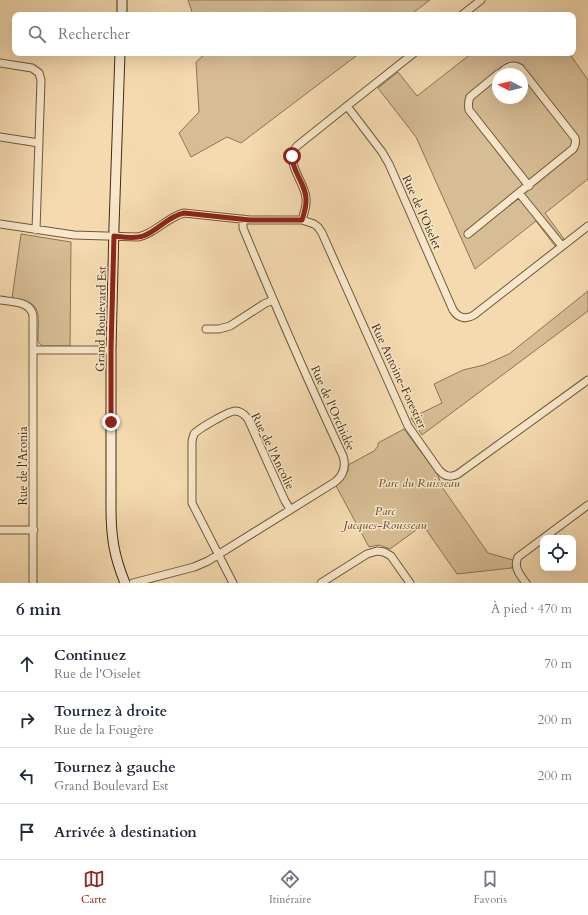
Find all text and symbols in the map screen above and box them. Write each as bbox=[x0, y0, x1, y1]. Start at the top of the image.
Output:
search box bbox=[12, 12, 576, 56]
icon: search bbox=[26, 23, 48, 45]
text: Rechercher bbox=[58, 24, 130, 44]
north arrow bbox=[492, 68, 528, 104]
route start bbox=[283, 147, 301, 165]
street label: Rue de l'Oiselet bbox=[398, 172, 446, 252]
street label: Grand Boulevard Est bbox=[92, 266, 110, 372]
street label: Rue Antoine-Forestier bbox=[368, 321, 431, 432]
street label: Rue de l'Orchidée bbox=[307, 363, 359, 453]
street label: Rue de l'Ancolie bbox=[247, 410, 299, 492]
route end bbox=[102, 413, 120, 431]
street label: Rue de l'Aronia bbox=[15, 426, 31, 506]
park label: Parc du Ruisseau bbox=[378, 475, 460, 491]
park label: Parc Jacques-Rousseau bbox=[340, 503, 427, 533]
map controls bbox=[540, 535, 576, 571]
button: locate bbox=[540, 535, 576, 571]
text: 6 min bbox=[16, 598, 61, 621]
text: À pied · 470 m bbox=[491, 600, 572, 618]
text: Continuez bbox=[54, 645, 126, 665]
icon: ahead bbox=[16, 653, 38, 675]
text: 70 m bbox=[544, 655, 572, 673]
text: Rue de l'Oiselet bbox=[54, 665, 141, 683]
text: Tournez à droite bbox=[54, 701, 167, 721]
icon: right bbox=[16, 709, 38, 731]
text: 200 m bbox=[538, 711, 572, 729]
text: Rue de la Fougère bbox=[54, 721, 154, 739]
text: Tournez à gauche bbox=[54, 757, 176, 777]
icon: left bbox=[16, 765, 38, 787]
text: 200 m bbox=[538, 767, 572, 785]
text: Grand Boulevard Est bbox=[54, 777, 168, 795]
icon: arrive bbox=[16, 821, 38, 843]
text: Arrivée à destination bbox=[54, 822, 197, 842]
tab: Carte bbox=[81, 868, 107, 907]
tab: Itinéraire bbox=[269, 868, 311, 907]
tab: Favoris bbox=[474, 868, 507, 907]

